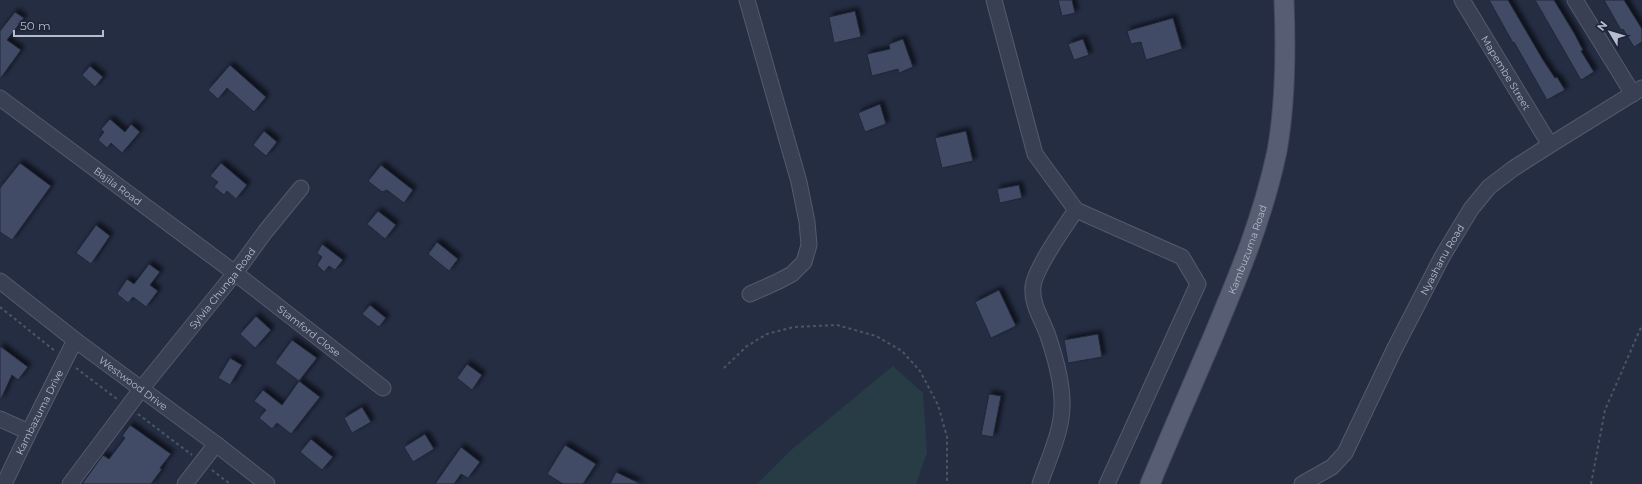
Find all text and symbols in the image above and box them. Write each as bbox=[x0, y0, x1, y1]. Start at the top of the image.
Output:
scale bar bbox=[14, 12, 103, 38]
north arrow bbox=[1590, 12, 1630, 52]
text: 50 m bbox=[20, 18, 51, 33]
text: N bbox=[1594, 18, 1610, 34]
street label: Mapembe Street bbox=[1478, 33, 1533, 112]
street label: Bajila Road bbox=[91, 164, 144, 208]
street label: Kambuzuma Road bbox=[1225, 203, 1270, 296]
street label: Nyashanu Road bbox=[1417, 222, 1467, 297]
street label: Sylvia Chunga Road bbox=[186, 245, 258, 332]
street label: Stamford Close bbox=[275, 302, 343, 360]
street label: Westwood Drive bbox=[96, 354, 170, 413]
street label: Kambazuma Drive bbox=[13, 368, 66, 457]

